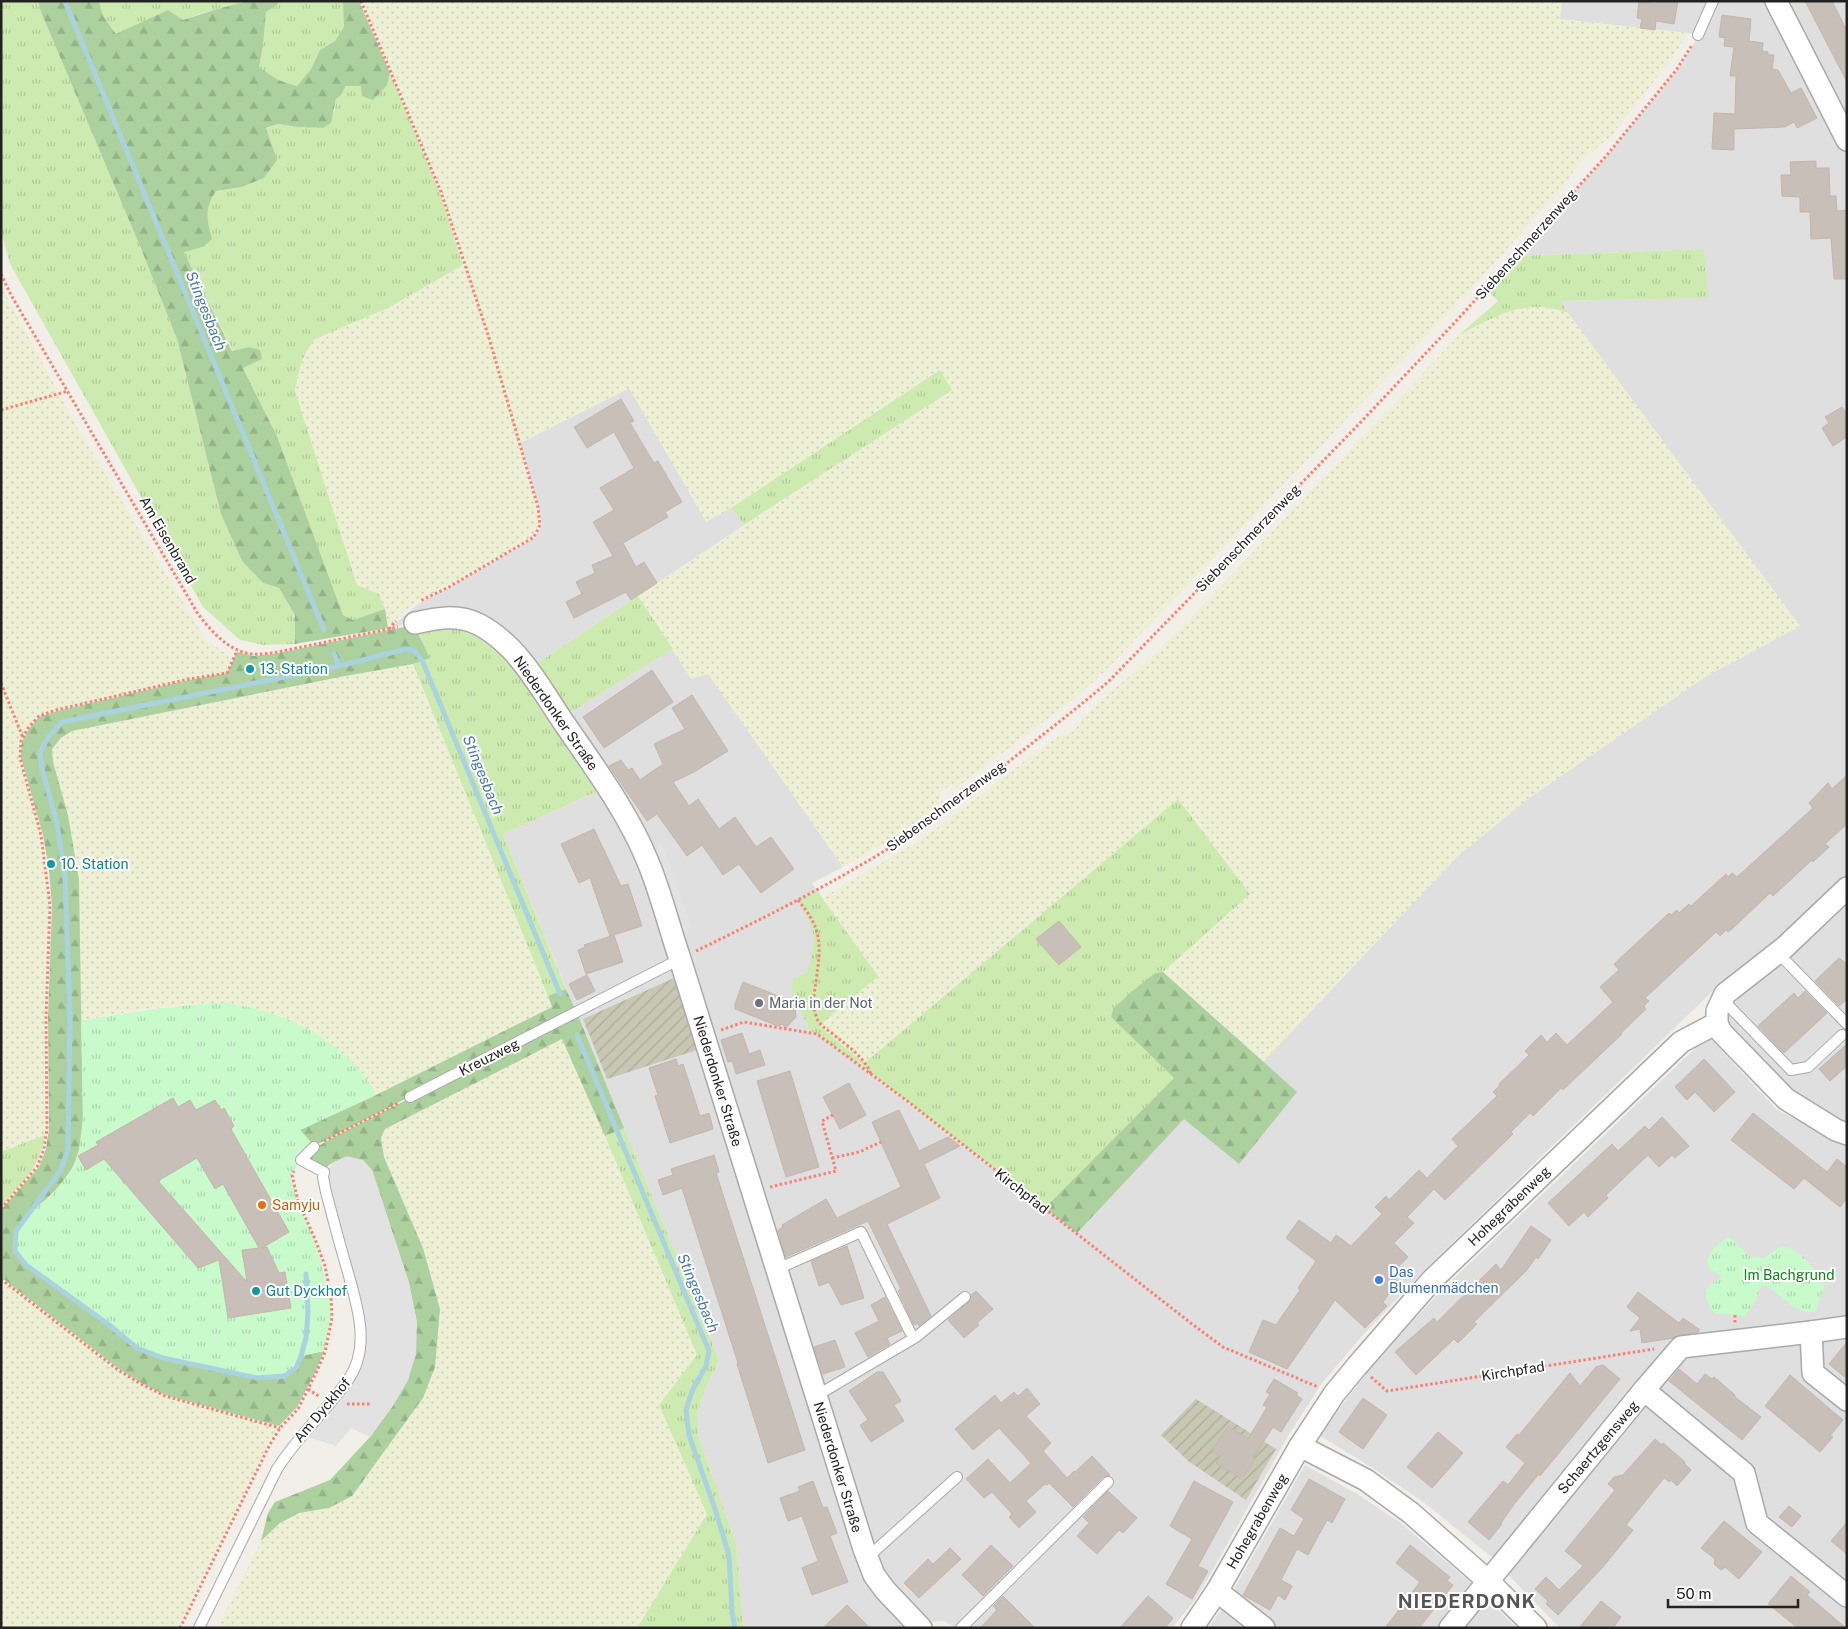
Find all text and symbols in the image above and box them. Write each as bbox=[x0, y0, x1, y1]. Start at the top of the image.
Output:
street label: Siebenschmerzenweg bbox=[1472, 185, 1580, 303]
water label: Stingesbach bbox=[183, 269, 230, 353]
street label: Siebenschmerzenweg bbox=[1193, 481, 1304, 595]
street label: Am Eisenbrand bbox=[137, 493, 199, 587]
street label: Niederdonker Straße bbox=[510, 653, 602, 773]
place label: 13. Station bbox=[260, 661, 328, 677]
marker: 13. Station bbox=[244, 663, 256, 675]
water label: Stingesbach bbox=[460, 733, 507, 817]
street label: Siebenschmerzenweg bbox=[883, 757, 1009, 855]
place label: 10. Station bbox=[61, 856, 129, 872]
marker: 10. Station bbox=[45, 858, 57, 870]
place label: Maria in der Not bbox=[769, 995, 873, 1011]
marker: Maria in der Not bbox=[753, 997, 765, 1009]
street label: Niederdonker Straße bbox=[690, 1014, 746, 1148]
street label: Kreuzweg bbox=[456, 1035, 522, 1079]
street label: Hohegrabenweg bbox=[1465, 1163, 1553, 1249]
street label: Kirchpfad bbox=[992, 1165, 1052, 1217]
place label: Samyju bbox=[272, 1197, 320, 1213]
marker: Samyju bbox=[256, 1199, 268, 1211]
water label: Stingesbach bbox=[674, 1251, 723, 1335]
place label: Das Blumenmädchen bbox=[1389, 1264, 1499, 1296]
park label: Im Bachgrund bbox=[1743, 1267, 1835, 1283]
marker: Das Blumenmädchen bbox=[1373, 1274, 1385, 1286]
place label: Gut Dyckhof bbox=[266, 1283, 347, 1299]
marker: Gut Dyckhof bbox=[250, 1285, 262, 1297]
street label: Kirchpfad bbox=[1480, 1358, 1546, 1384]
street label: Am Dyckhof bbox=[290, 1374, 354, 1445]
street label: Schaertzgensweg bbox=[1554, 1397, 1642, 1497]
street label: Niederdonker Straße bbox=[810, 1400, 866, 1534]
street label: Hohegrabenweg bbox=[1223, 1470, 1291, 1572]
scale bar bbox=[1668, 1576, 1798, 1608]
text: 50 m bbox=[1676, 1585, 1711, 1602]
district label: NIEDERDONK bbox=[1398, 1590, 1536, 1612]

